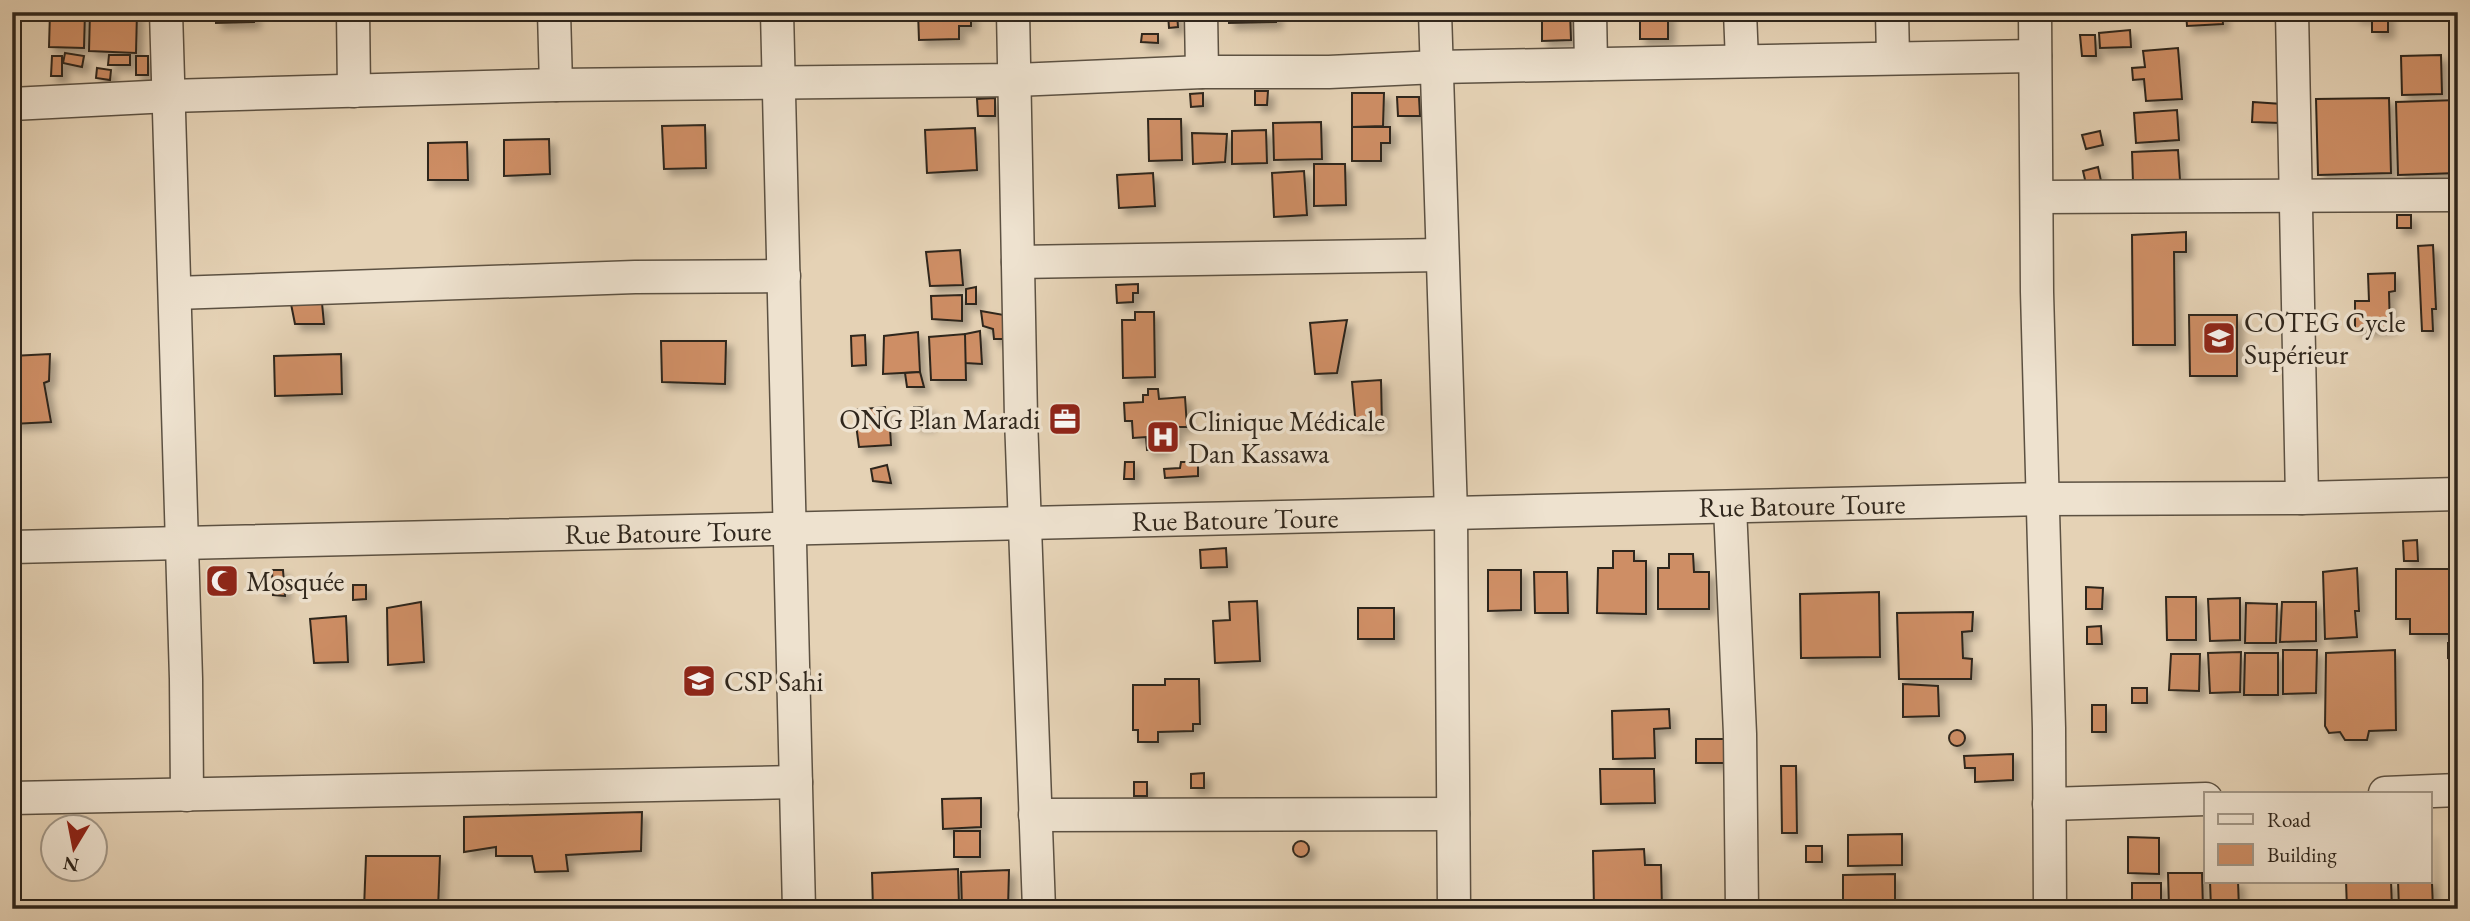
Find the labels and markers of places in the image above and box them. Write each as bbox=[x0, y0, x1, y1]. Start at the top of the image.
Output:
place label: COTEG Cycle Supérieur bbox=[2244, 304, 2406, 372]
school or university icon: COTEG Cycle Supérieur bbox=[2200, 319, 2238, 357]
office icon: ONG Plan Maradi bbox=[1046, 400, 1084, 438]
place label: ONG Plan Maradi bbox=[839, 401, 1040, 437]
place label: Clinique Médicale Dan Kassawa bbox=[1188, 403, 1385, 471]
hospital icon: Clinique Médicale Dan Kassawa bbox=[1144, 418, 1182, 456]
mosque icon: Mosquée bbox=[203, 562, 241, 600]
place label: Mosquée bbox=[246, 563, 345, 599]
school or university icon: CSP Sahi bbox=[680, 662, 718, 700]
place label: CSP Sahi bbox=[724, 663, 824, 699]

